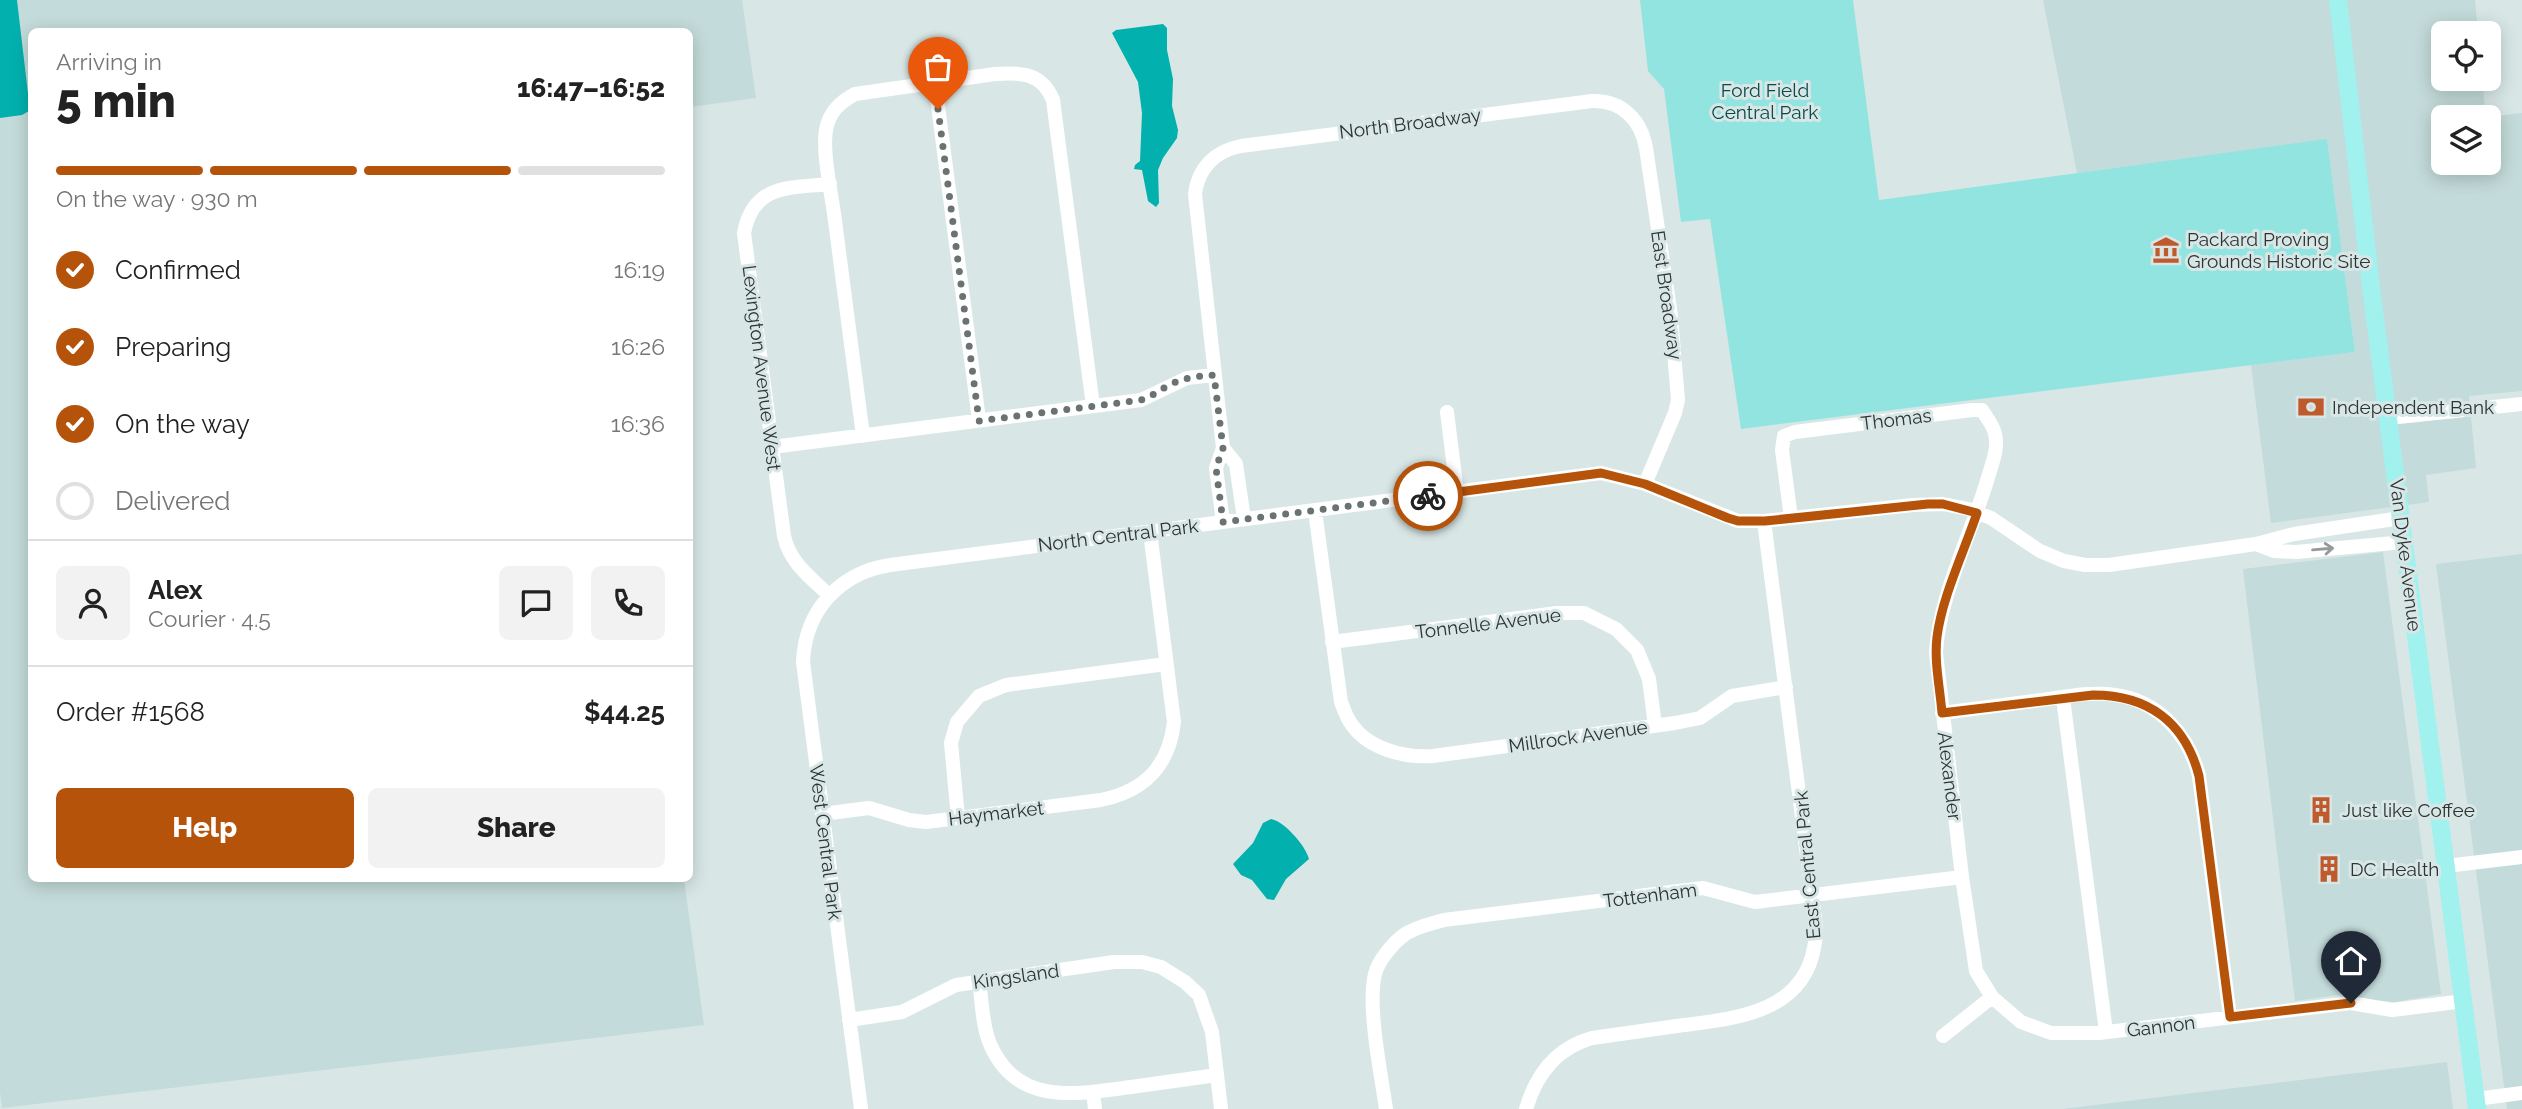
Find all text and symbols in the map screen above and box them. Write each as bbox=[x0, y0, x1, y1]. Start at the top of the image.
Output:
map controls bbox=[2431, 21, 2501, 175]
button: locate bbox=[2431, 21, 2501, 91]
pin bbox=[908, 37, 968, 109]
text: Arriving in bbox=[56, 48, 162, 75]
icon: bag bbox=[919, 48, 957, 86]
text: 16:47–16:52 bbox=[517, 73, 665, 103]
text: 5 min bbox=[56, 74, 176, 128]
park label: Ford Field Central Park bbox=[1712, 79, 1818, 123]
street label: North Broadway bbox=[1338, 103, 1482, 143]
button: layers bbox=[2431, 105, 2501, 175]
text: On the way · 930 m bbox=[56, 185, 258, 212]
place label: Packard Proving Grounds Historic Site bbox=[2187, 228, 2370, 272]
street label: East Broadway bbox=[1647, 229, 1687, 361]
museum icon: Packard Proving Grounds Historic Site bbox=[2151, 235, 2181, 265]
icon: check bbox=[56, 251, 94, 289]
text: Confirmed bbox=[115, 255, 241, 285]
text: 16:19 bbox=[614, 256, 665, 283]
street label: Lexington Avenue West bbox=[738, 264, 786, 473]
icon: check bbox=[56, 328, 94, 366]
text: Preparing bbox=[115, 332, 231, 362]
text: 16:26 bbox=[611, 333, 665, 360]
bank icon: Independent Bank bbox=[2296, 392, 2326, 422]
place label: Independent Bank bbox=[2332, 396, 2494, 418]
street label: Thomas bbox=[1859, 404, 1933, 434]
icon: check bbox=[56, 405, 94, 443]
text: On the way bbox=[115, 409, 250, 439]
text: 16:36 bbox=[611, 410, 665, 437]
courier bbox=[1393, 461, 1463, 531]
icon: bike bbox=[1409, 477, 1447, 515]
street label: Van Dyke Avenue bbox=[2386, 477, 2426, 633]
text: Delivered bbox=[115, 486, 230, 516]
street label: North Central Park bbox=[1036, 514, 1200, 556]
one-way arrow bbox=[2311, 542, 2334, 555]
button: person bbox=[56, 566, 130, 640]
button: chat bbox=[499, 566, 573, 640]
button: phone bbox=[591, 566, 665, 640]
text: Alex bbox=[148, 575, 203, 605]
street label: Tonnelle Avenue bbox=[1414, 603, 1562, 643]
text: Courier · 4.5 bbox=[148, 605, 271, 632]
text: Order #1568 bbox=[56, 697, 205, 727]
text: $44.25 bbox=[584, 697, 665, 727]
street label: Millrock Avenue bbox=[1507, 715, 1649, 757]
street label: Alexander bbox=[1934, 730, 1966, 822]
street label: West Central Park bbox=[806, 763, 846, 921]
button: Help bbox=[56, 788, 354, 868]
button: Share bbox=[368, 788, 665, 868]
street label: East Central Park bbox=[1790, 790, 1824, 940]
building icon: Just like Coffee bbox=[2306, 795, 2336, 825]
street label: Haymarket bbox=[947, 796, 1045, 830]
place label: Just like Coffee bbox=[2342, 799, 2475, 821]
building icon: DC Health bbox=[2314, 854, 2344, 884]
place label: DC Health bbox=[2350, 858, 2439, 880]
street label: Tottenham bbox=[1602, 878, 1698, 912]
pin bbox=[2321, 931, 2381, 1003]
icon: home bbox=[2332, 942, 2370, 980]
street label: Kingsland bbox=[972, 959, 1060, 993]
street label: Gannon bbox=[2126, 1011, 2196, 1041]

